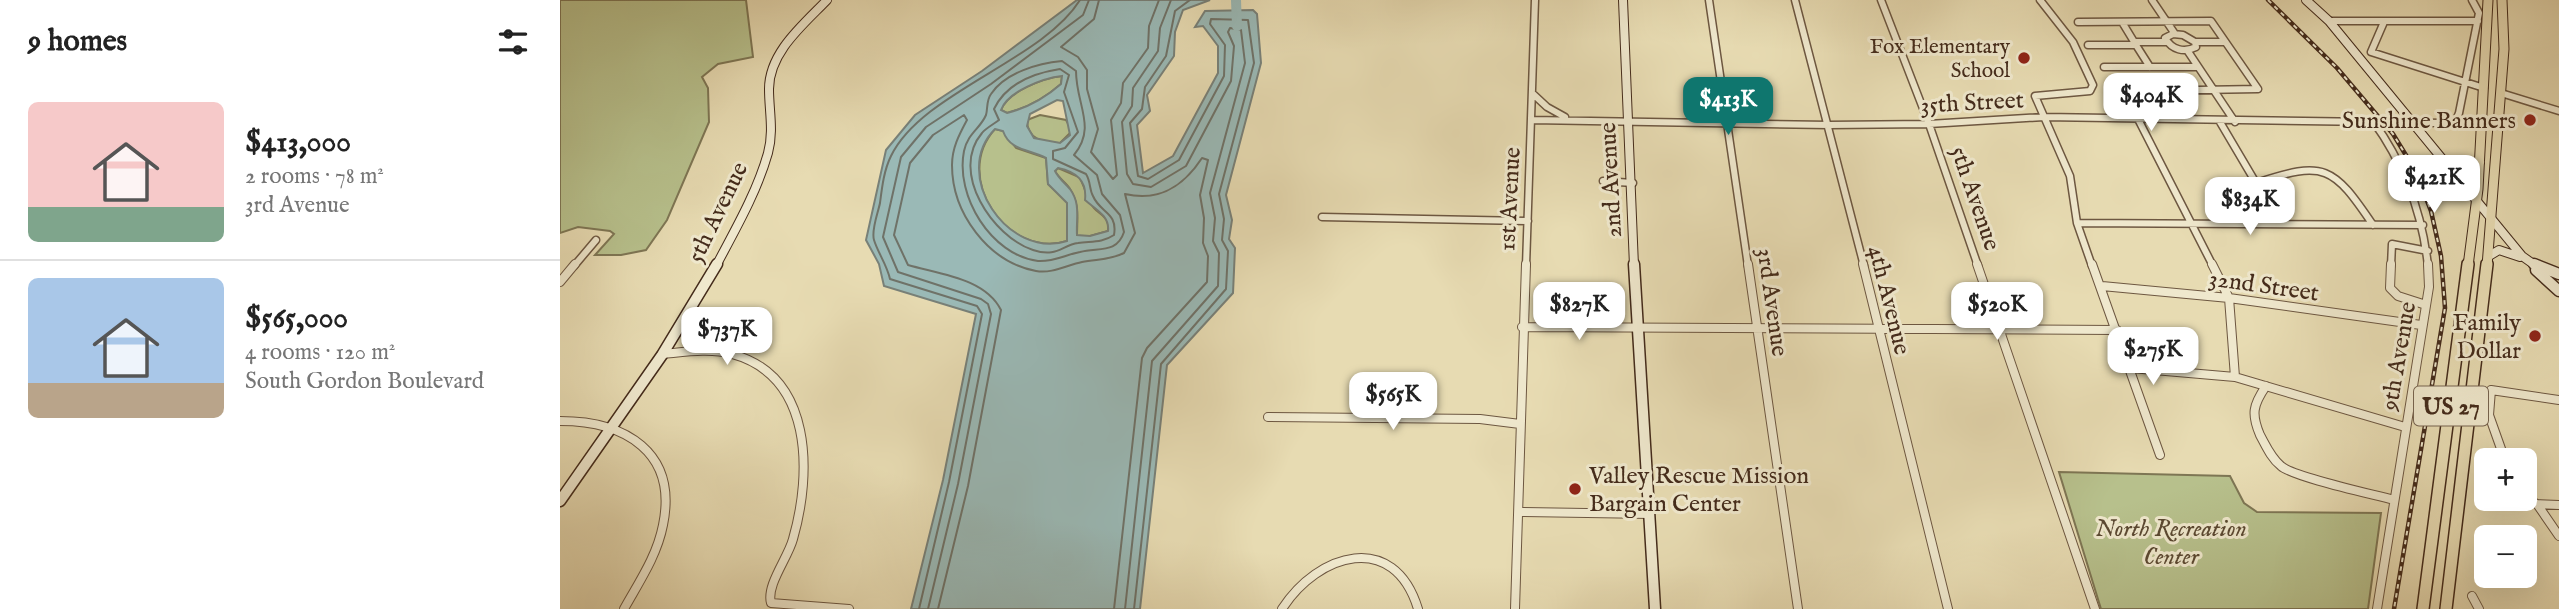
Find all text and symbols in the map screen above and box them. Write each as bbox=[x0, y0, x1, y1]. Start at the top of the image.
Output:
text: 9 homes bbox=[28, 23, 127, 61]
icon: filters bbox=[494, 23, 532, 61]
place label: Fox Elementary School bbox=[1870, 34, 2011, 85]
marker: Fox Elementary School bbox=[2016, 50, 2032, 66]
pin: $404K bbox=[2102, 74, 2200, 133]
pin: $413K bbox=[1679, 78, 1777, 137]
text: $404K bbox=[2119, 81, 2183, 110]
text: $413K bbox=[1699, 85, 1757, 114]
street label: 35th Street bbox=[1920, 85, 2025, 122]
place label: Sunshine Banners bbox=[2342, 106, 2516, 137]
marker: Sunshine Banners bbox=[2522, 112, 2538, 128]
street label: 2nd Avenue bbox=[1593, 121, 1630, 238]
text: $413,000 bbox=[245, 124, 351, 162]
icon: home bbox=[84, 130, 168, 214]
street label: 5th Avenue bbox=[1942, 142, 2007, 255]
street label: 1st Avenue bbox=[1492, 146, 1529, 252]
pin: $421K bbox=[2385, 156, 2483, 215]
street label: 5th Avenue bbox=[681, 157, 756, 268]
text: 2 rooms · 78 m² bbox=[245, 162, 384, 191]
text: $421K bbox=[2404, 163, 2464, 192]
pin: $834K bbox=[2201, 177, 2299, 237]
text: $834K bbox=[2221, 185, 2279, 214]
text: 3rd Avenue bbox=[245, 191, 350, 220]
street label: 4th Avenue bbox=[1860, 243, 1917, 358]
street label: 3rd Avenue bbox=[1749, 246, 1794, 358]
street label: 32nd Street bbox=[2207, 263, 2321, 310]
pin: $827K bbox=[1530, 282, 1628, 342]
pin: $520K bbox=[1948, 282, 2046, 342]
text: $827K bbox=[1549, 290, 1609, 319]
text: $520K bbox=[1967, 290, 2027, 319]
street label: 9th Avenue bbox=[2374, 299, 2424, 414]
text: $565,000 bbox=[245, 300, 348, 338]
icon: home bbox=[84, 306, 168, 390]
pin: $737K bbox=[678, 308, 776, 367]
place label: Family Dollar bbox=[2453, 308, 2521, 367]
text: $737K bbox=[697, 315, 757, 344]
pin: $275K bbox=[2104, 328, 2202, 387]
marker: Family Dollar bbox=[2527, 328, 2543, 344]
text: $275K bbox=[2124, 335, 2183, 364]
text: 4 rooms · 120 m² bbox=[245, 338, 395, 367]
text: South Gordon Boulevard bbox=[245, 367, 484, 396]
pin: $565K bbox=[1344, 372, 1442, 432]
text: $565K bbox=[1365, 380, 1421, 409]
road number: US 27 bbox=[2414, 386, 2488, 426]
map controls bbox=[2474, 448, 2537, 588]
button: + bbox=[2474, 448, 2537, 511]
place label: Valley Rescue Mission Bargain Center bbox=[1588, 461, 1809, 520]
marker: Valley Rescue Mission Bargain Center bbox=[1567, 481, 1583, 497]
park label: North Recreation Center bbox=[2095, 514, 2247, 573]
button: − bbox=[2474, 525, 2537, 588]

